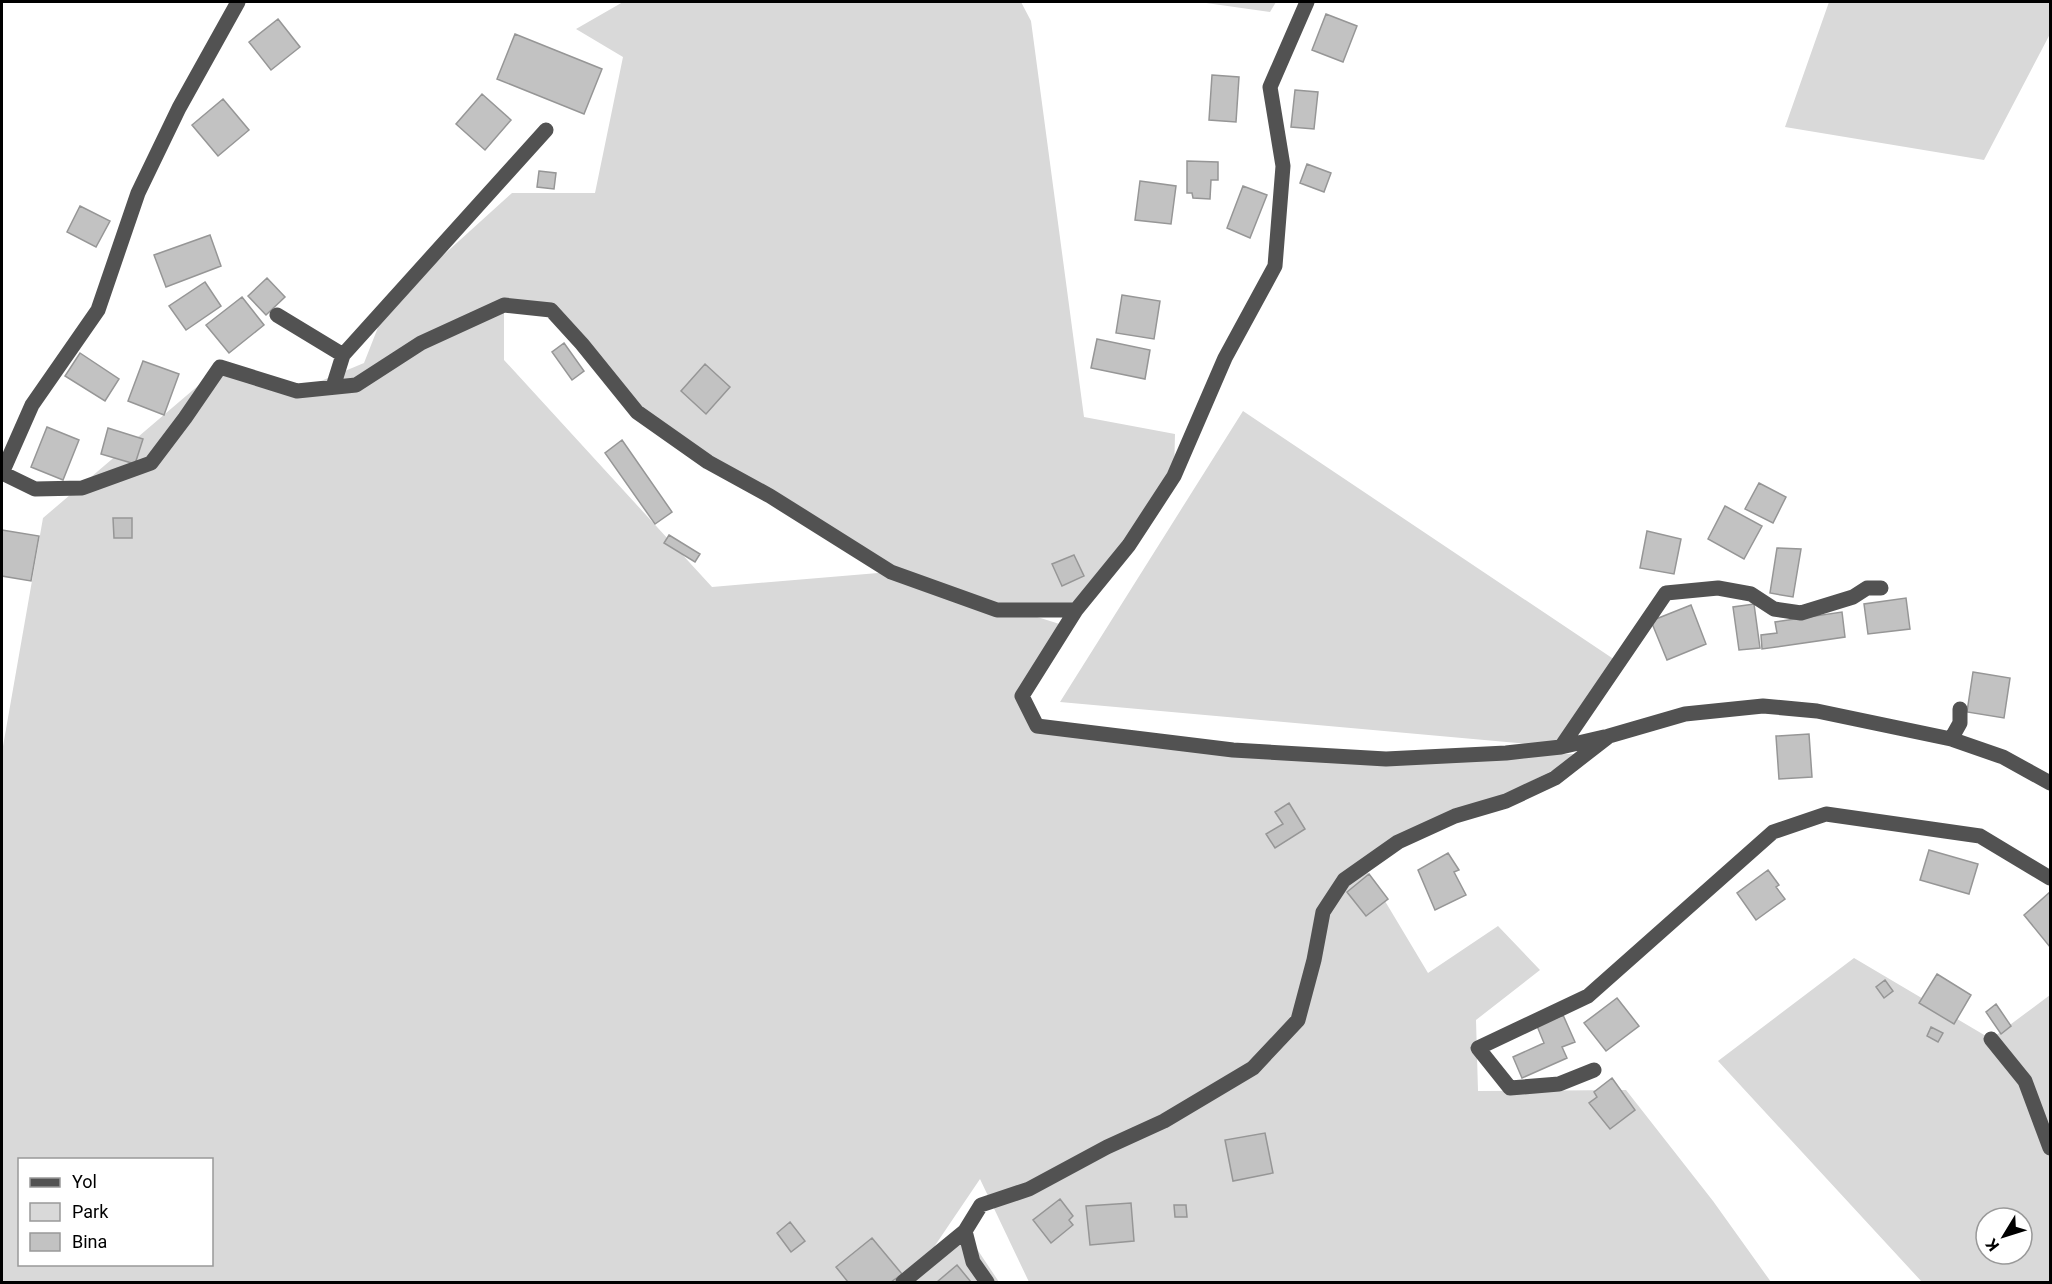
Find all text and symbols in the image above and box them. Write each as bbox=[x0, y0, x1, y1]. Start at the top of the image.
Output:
legend bbox=[18, 1158, 213, 1266]
text: Yol bbox=[72, 1171, 97, 1192]
text: Park bbox=[72, 1201, 109, 1222]
north arrow bbox=[1974, 1206, 2034, 1266]
text: Bina bbox=[72, 1231, 107, 1252]
text: K bbox=[1981, 1234, 2003, 1255]

